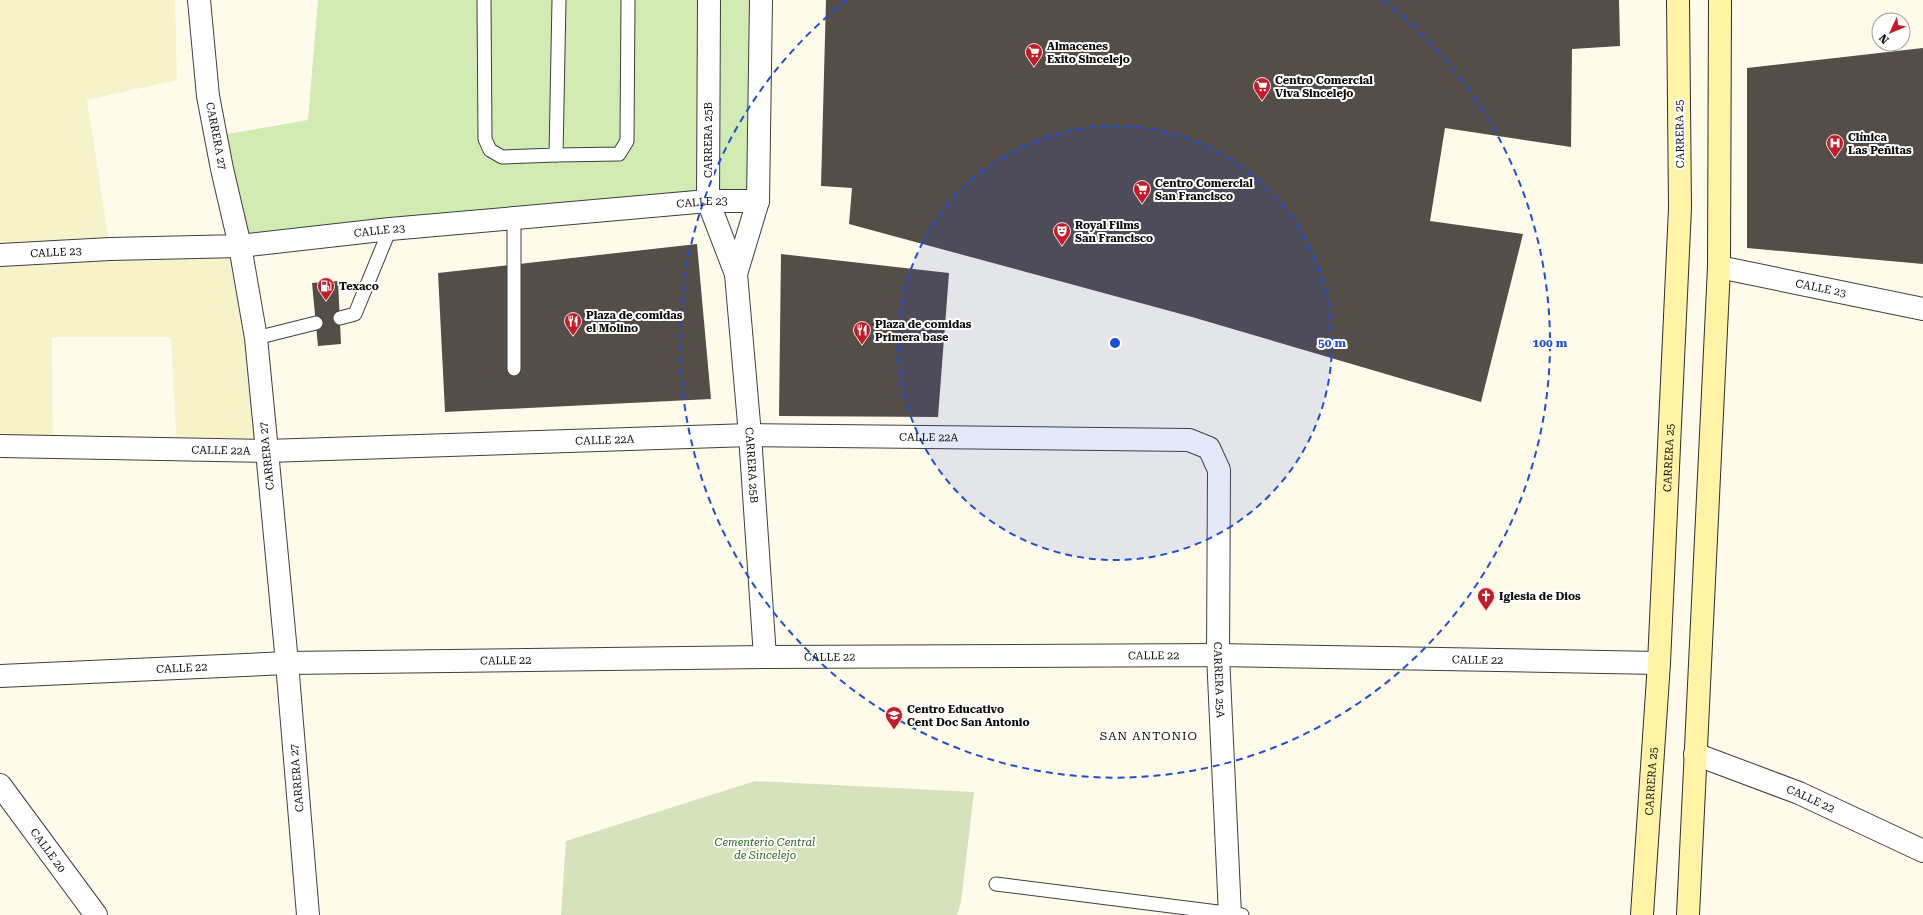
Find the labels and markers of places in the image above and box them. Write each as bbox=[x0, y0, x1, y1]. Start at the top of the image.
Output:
place label: Almacenes Exito Sincelejo bbox=[1047, 40, 1130, 66]
supermarket icon: Almacenes Exito Sincelejo bbox=[1024, 42, 1044, 67]
place label: Centro Comercial Viva Sincelejo bbox=[1275, 74, 1373, 100]
supermarket icon: Centro Comercial Viva Sincelejo bbox=[1252, 76, 1272, 101]
place label: Clínica Las Peñitas bbox=[1848, 131, 1912, 157]
hospital icon: Clínica Las Peñitas bbox=[1825, 133, 1845, 158]
place label: Centro Comercial San Francisco bbox=[1155, 177, 1253, 203]
supermarket icon: Centro Comercial San Francisco bbox=[1132, 179, 1152, 204]
place label: Royal Films San Francisco bbox=[1075, 219, 1153, 245]
theatre icon: Royal Films San Francisco bbox=[1052, 221, 1072, 246]
fuel station icon: Texaco bbox=[316, 276, 336, 301]
place label: Texaco bbox=[339, 280, 379, 293]
place label: Plaza de comidas el Molino bbox=[586, 309, 683, 335]
restaurant icon: Plaza de comidas el Molino bbox=[563, 311, 583, 336]
place label: Plaza de comidas Primera base bbox=[875, 318, 972, 344]
restaurant icon: Plaza de comidas Primera base bbox=[852, 320, 872, 345]
centre of rings bbox=[1108, 336, 1122, 350]
church icon: Iglesia de Dios bbox=[1476, 586, 1496, 611]
place label: Iglesia de Dios bbox=[1499, 590, 1581, 603]
place label: Centro Educativo Cent Doc San Antonio bbox=[907, 703, 1030, 729]
school or university icon: Centro Educativo Cent Doc San Antonio bbox=[884, 705, 904, 730]

